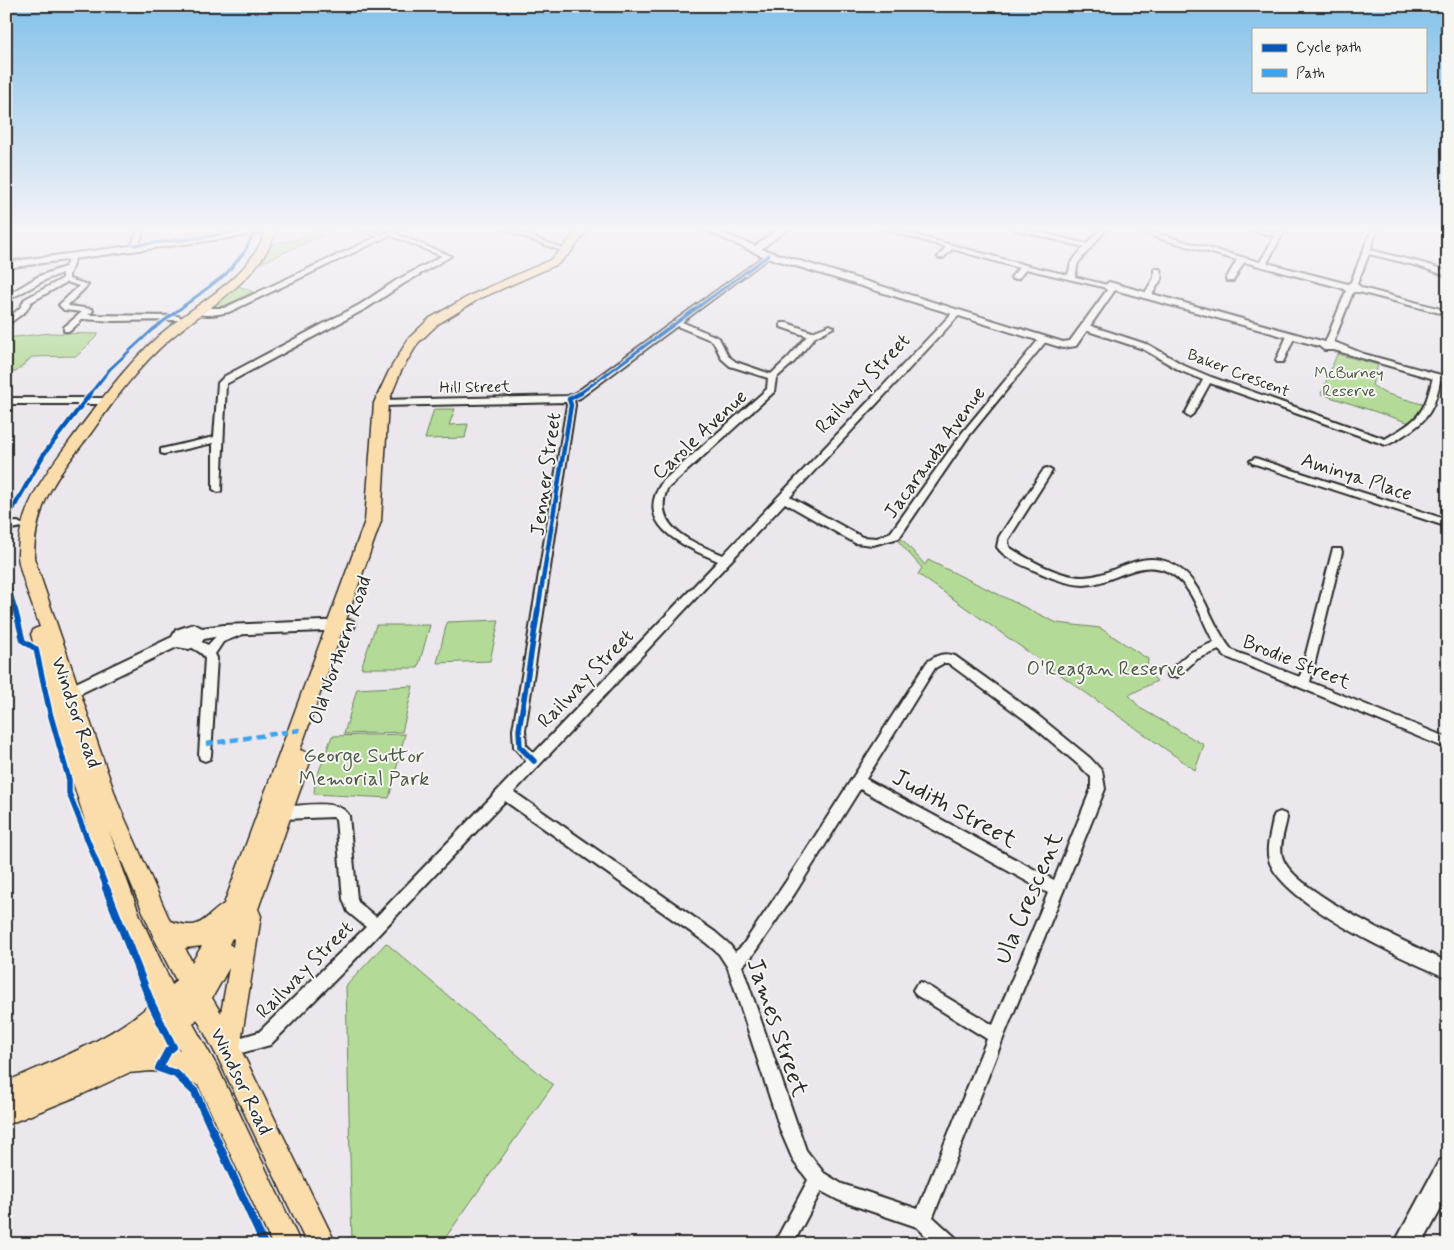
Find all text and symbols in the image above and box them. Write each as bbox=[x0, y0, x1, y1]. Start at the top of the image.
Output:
legend bbox=[1252, 28, 1426, 92]
text: Cycle path bbox=[1296, 38, 1361, 58]
text: Path bbox=[1296, 64, 1325, 84]
street label: Railway Street bbox=[810, 328, 917, 440]
street label: Baker Crescent bbox=[1184, 344, 1293, 403]
park label: McBurney Reserve bbox=[1314, 363, 1384, 402]
street label: Hill Street bbox=[439, 376, 511, 399]
street label: Jacaranda Avenue bbox=[878, 381, 992, 525]
street label: Carole Avenue bbox=[647, 384, 753, 486]
street label: Jenner Street bbox=[524, 411, 569, 538]
street label: Aminya Place bbox=[1298, 447, 1415, 508]
street label: Old Northern Road bbox=[302, 573, 379, 728]
street label: Railway Street bbox=[532, 624, 640, 734]
street label: Brodie Street bbox=[1239, 629, 1355, 696]
street label: Windsor Road bbox=[44, 653, 107, 772]
park label: O'Reagan Reserve bbox=[1026, 656, 1186, 685]
park label: George Suttor Memorial Park bbox=[299, 743, 429, 793]
street label: Judith Street bbox=[886, 762, 1022, 856]
street label: Ula Crescent bbox=[988, 828, 1071, 969]
street label: Railway Street bbox=[250, 915, 360, 1025]
street label: James Street bbox=[738, 954, 815, 1101]
street label: Windsor Road bbox=[203, 1024, 278, 1140]

